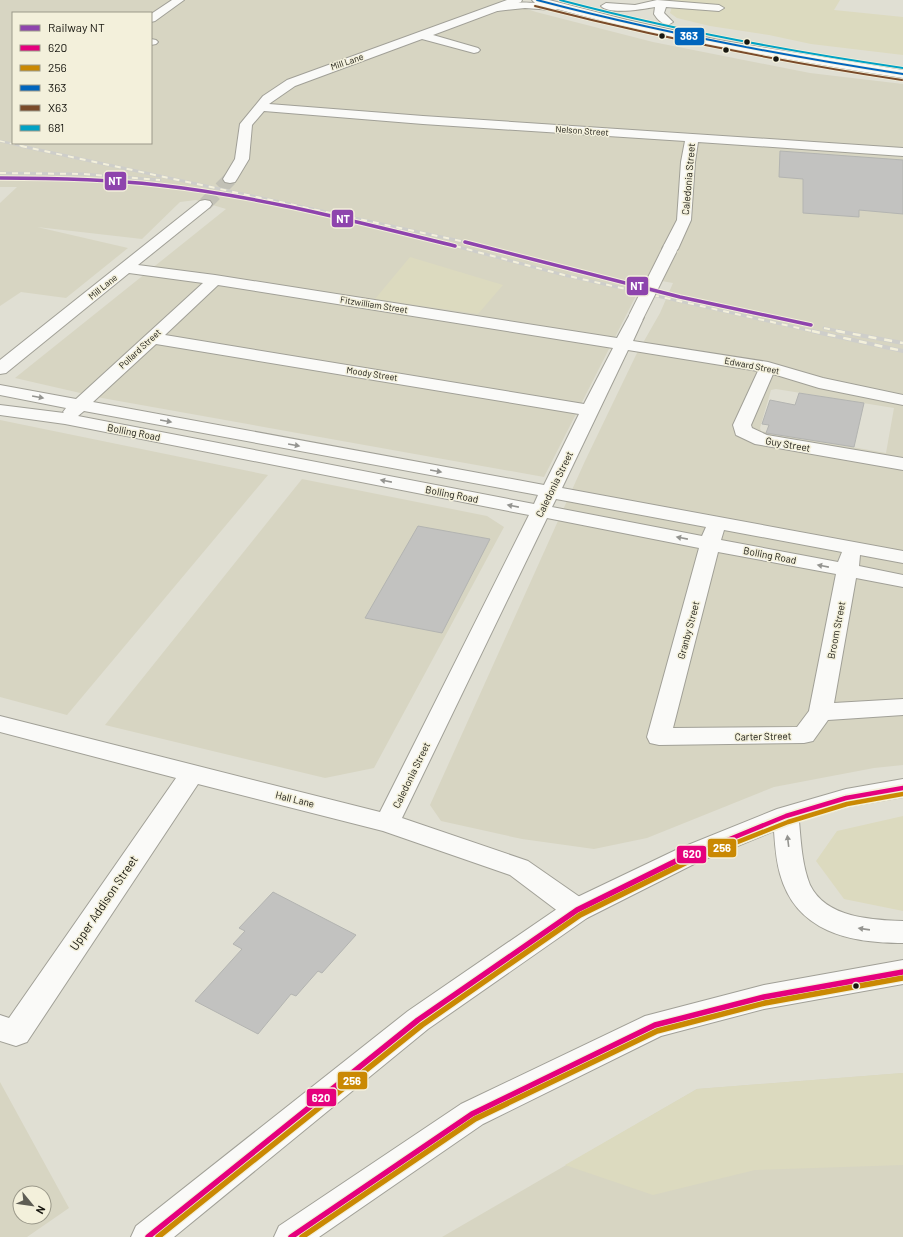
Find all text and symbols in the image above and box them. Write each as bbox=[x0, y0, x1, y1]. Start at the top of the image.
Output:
legend bbox=[12, 12, 152, 144]
text: Railway NT bbox=[48, 20, 105, 34]
line badge: 363 bbox=[674, 27, 705, 46]
text: 363 bbox=[680, 29, 698, 42]
unlabelled marker bbox=[657, 31, 667, 41]
unlabelled marker bbox=[742, 37, 752, 47]
text: 620 bbox=[48, 40, 67, 54]
unlabelled marker bbox=[721, 45, 731, 55]
street label: Mill Lane bbox=[329, 51, 365, 72]
unlabelled marker bbox=[771, 54, 781, 64]
text: 256 bbox=[48, 60, 67, 74]
text: 363 bbox=[48, 80, 67, 94]
text: X63 bbox=[48, 100, 67, 114]
text: 681 bbox=[48, 120, 64, 134]
street label: Nelson Street bbox=[555, 123, 609, 138]
street label: Caledonia Street bbox=[679, 142, 697, 215]
line badge: NT bbox=[104, 171, 127, 191]
text: NT bbox=[108, 174, 122, 187]
line badge: NT bbox=[331, 209, 354, 228]
text: NT bbox=[336, 212, 350, 225]
street label: Mill Lane bbox=[86, 272, 120, 302]
line badge: NT bbox=[626, 276, 649, 296]
text: NT bbox=[630, 279, 644, 292]
street label: Fitzwilliam Street bbox=[339, 294, 409, 315]
street label: Pollard Street bbox=[116, 326, 163, 371]
street label: Edward Street bbox=[724, 355, 781, 376]
street label: Moody Street bbox=[346, 364, 398, 383]
one-way arrow bbox=[32, 395, 44, 401]
one-way arrow bbox=[160, 418, 172, 424]
street label: Bolling Road bbox=[106, 421, 162, 443]
street label: Guy Street bbox=[765, 434, 812, 454]
one-way arrow bbox=[288, 442, 300, 448]
street label: Caledonia Street bbox=[533, 449, 575, 519]
one-way arrow bbox=[430, 468, 442, 474]
one-way arrow bbox=[379, 478, 392, 484]
street label: Bolling Road bbox=[424, 483, 480, 505]
one-way arrow bbox=[507, 502, 519, 508]
one-way arrow bbox=[676, 535, 688, 541]
street label: Bolling Road bbox=[742, 544, 798, 566]
one-way arrow bbox=[817, 562, 830, 568]
street label: Granby Street bbox=[675, 599, 702, 660]
street label: Broom Street bbox=[825, 600, 848, 660]
street label: Carter Street bbox=[735, 730, 792, 742]
street label: Caledonia Street bbox=[390, 740, 432, 810]
street label: Hall Lane bbox=[274, 788, 316, 810]
one-way arrow bbox=[785, 835, 791, 847]
line badge: 256 bbox=[707, 838, 737, 858]
text: 256 bbox=[713, 841, 731, 854]
line badge: 620 bbox=[676, 845, 707, 864]
text: 620 bbox=[683, 847, 701, 860]
street label: Upper Addison Street bbox=[66, 852, 140, 953]
one-way arrow bbox=[858, 926, 870, 932]
unlabelled marker bbox=[851, 981, 861, 991]
line badge: 256 bbox=[337, 1071, 368, 1090]
text: 256 bbox=[343, 1074, 361, 1087]
line badge: 620 bbox=[306, 1088, 337, 1107]
text: 620 bbox=[312, 1091, 330, 1104]
north arrow bbox=[12, 1185, 52, 1225]
text: N bbox=[34, 1204, 49, 1216]

